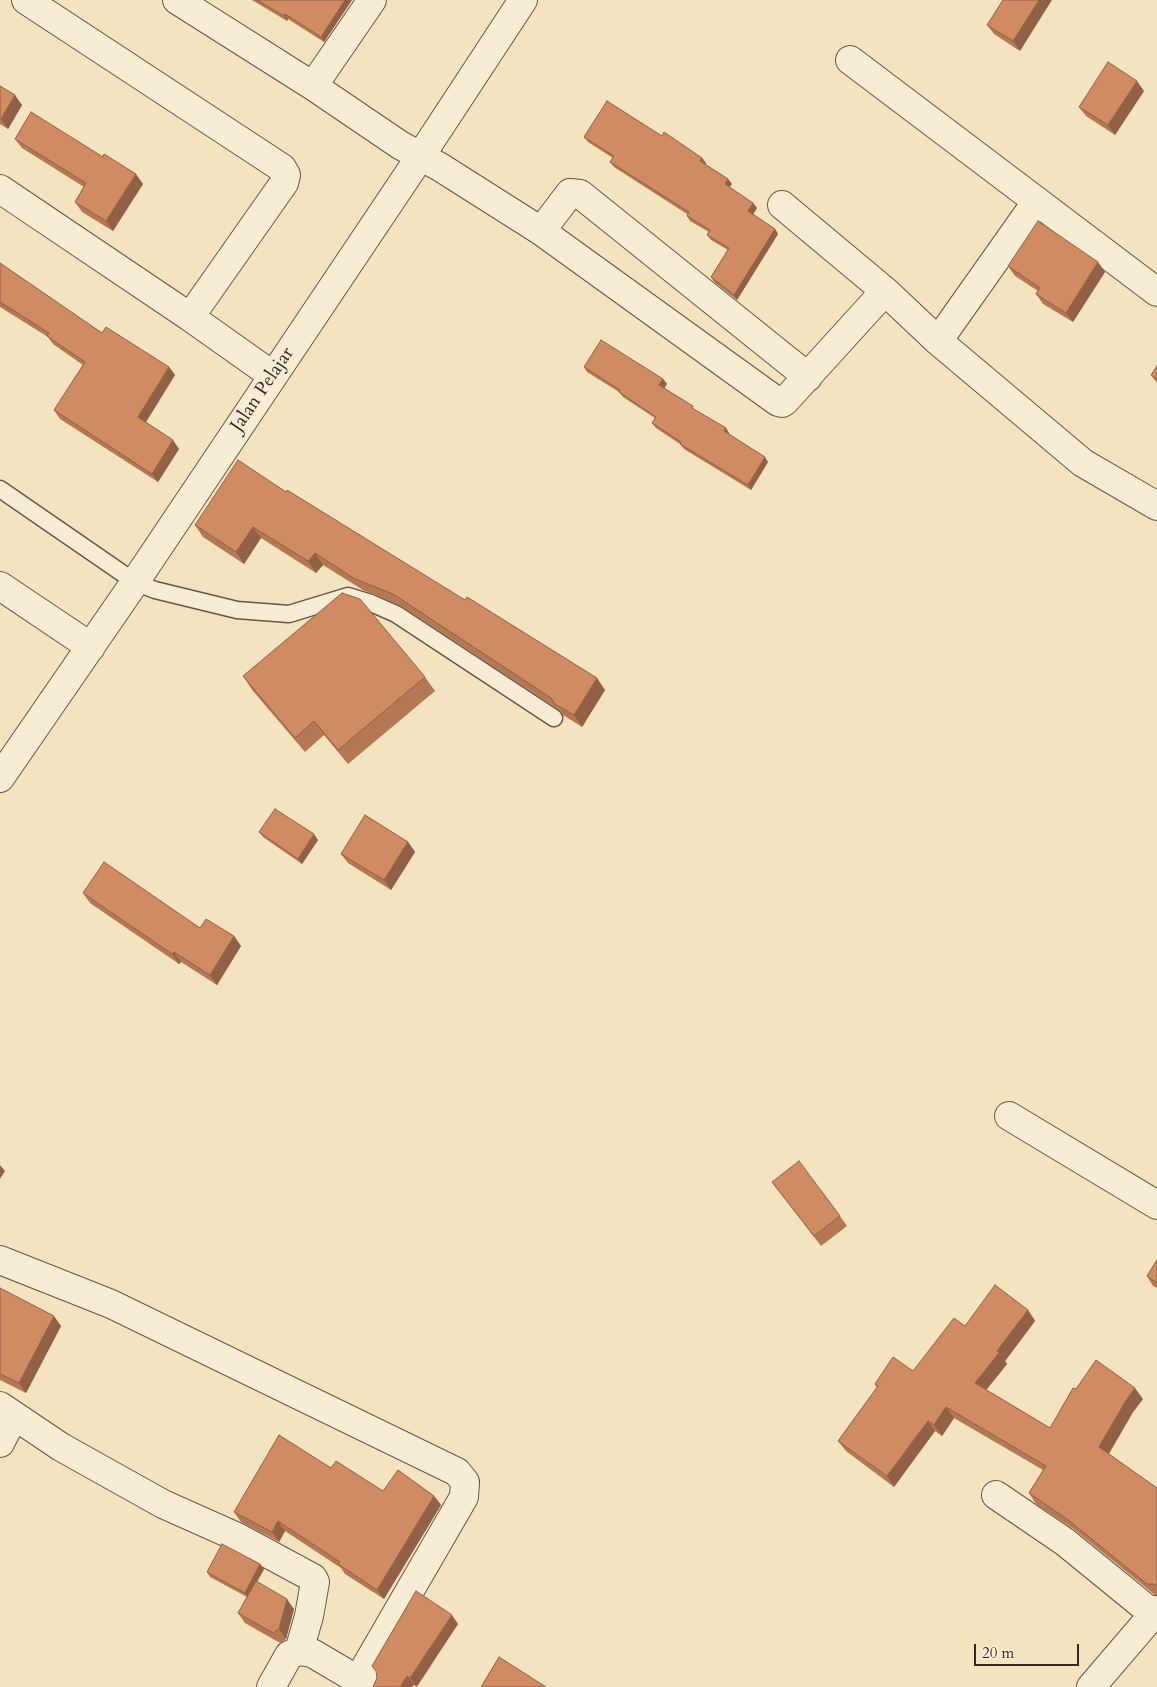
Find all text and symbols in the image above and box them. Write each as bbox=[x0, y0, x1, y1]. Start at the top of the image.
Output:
street label: Jalan Pelajar bbox=[226, 343, 300, 437]
scale bar bbox=[977, 1634, 1082, 1666]
text: 20 m bbox=[982, 1643, 1014, 1663]

